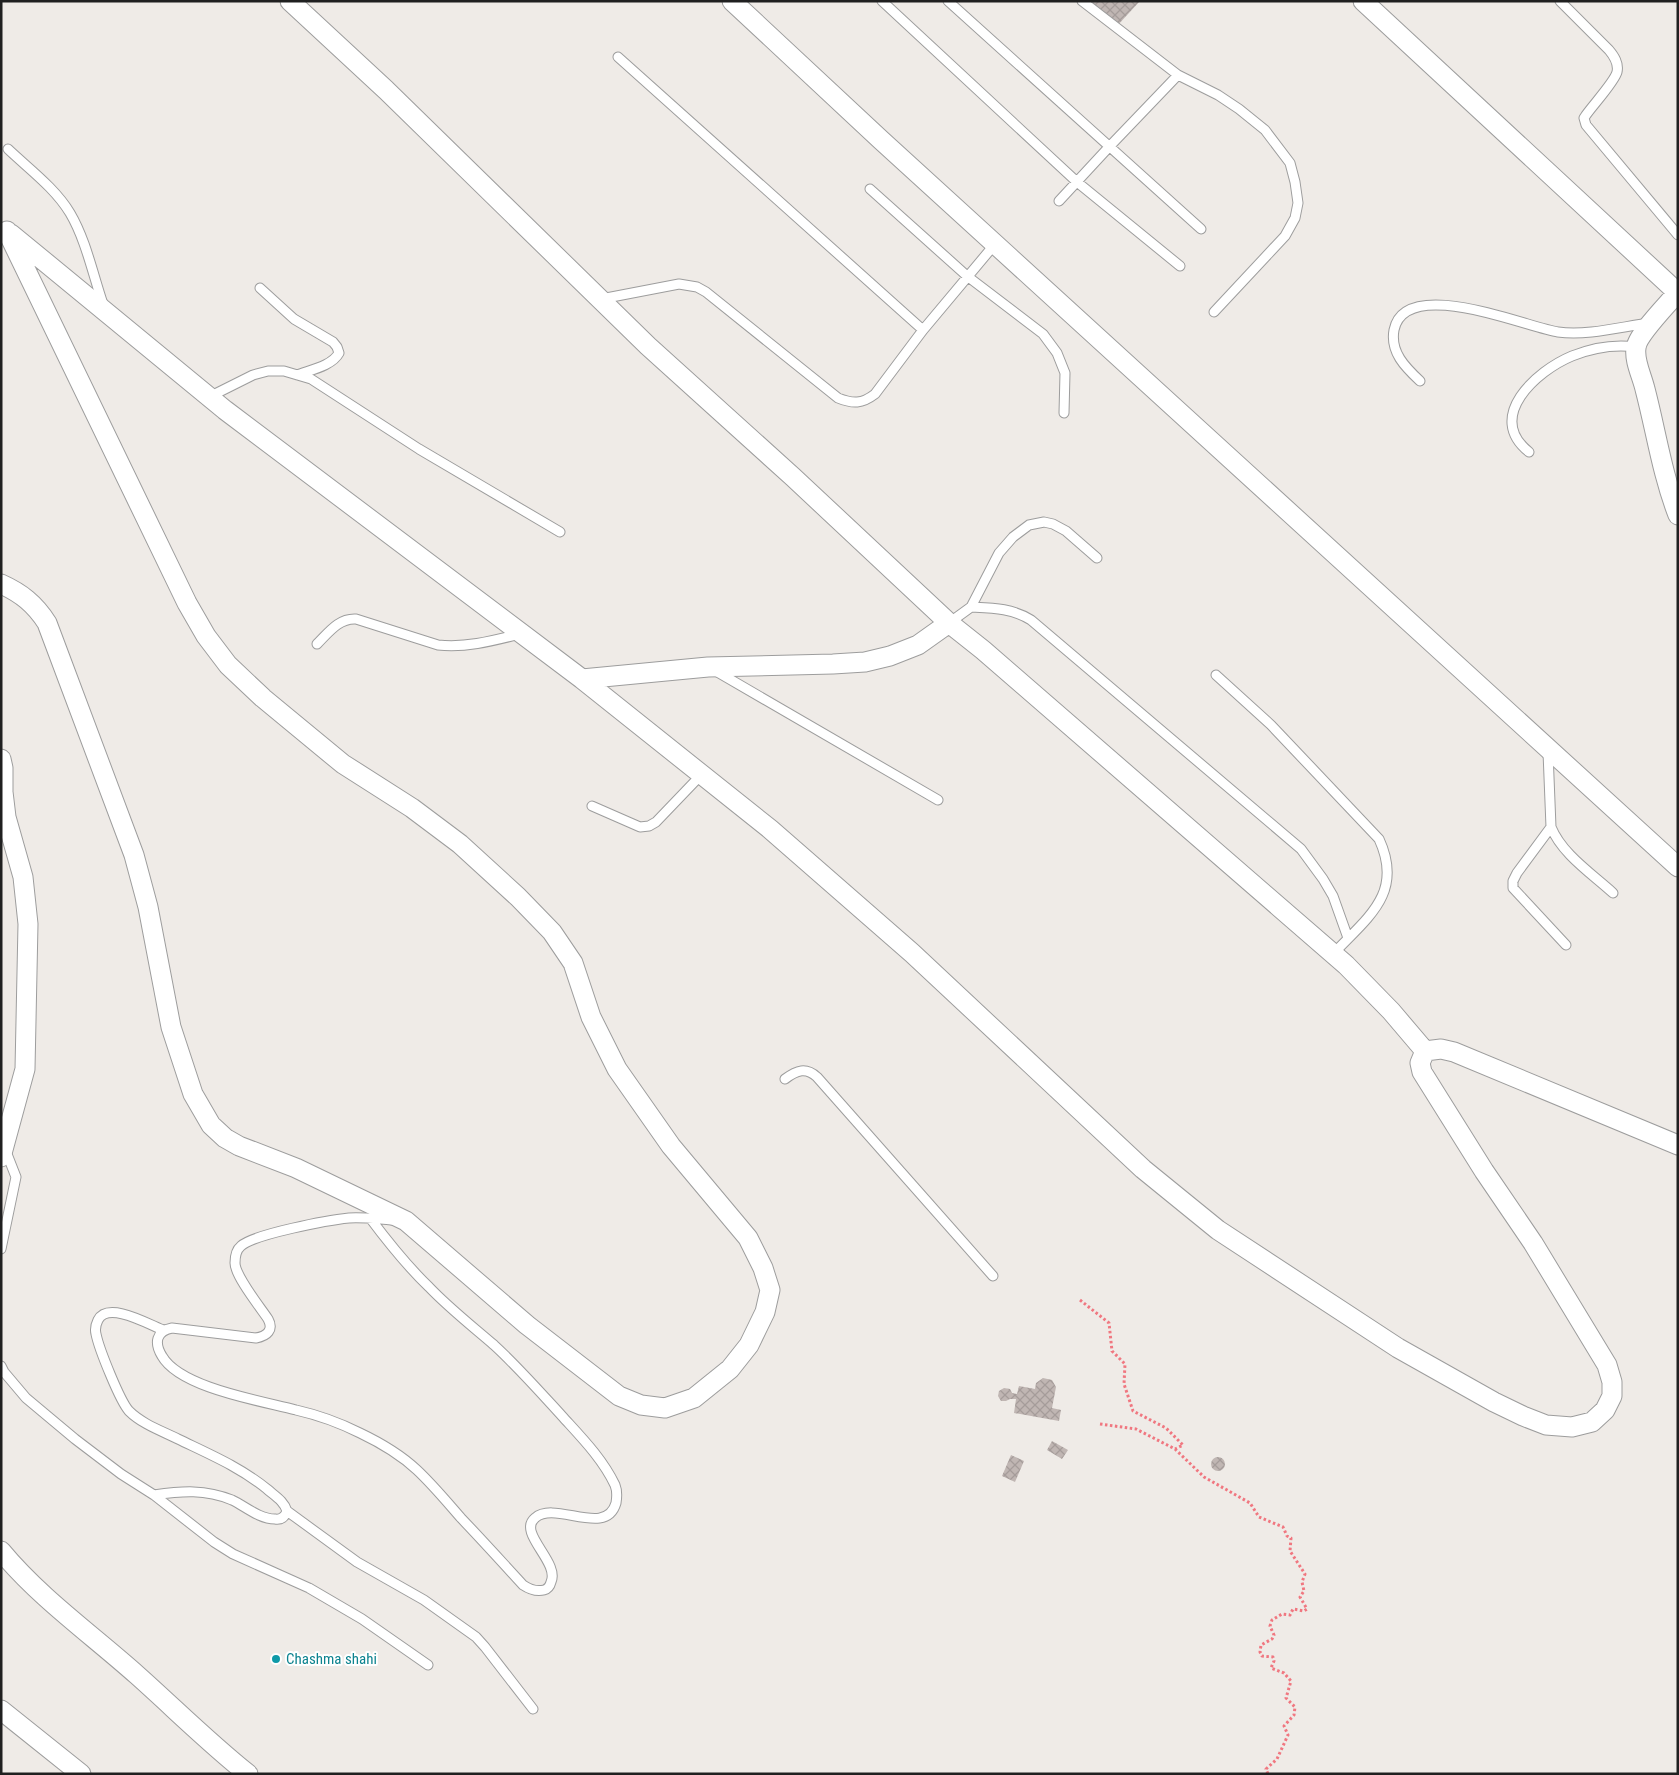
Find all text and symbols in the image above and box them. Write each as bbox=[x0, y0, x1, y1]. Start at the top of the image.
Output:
place label: Chashma shahi bbox=[286, 1650, 377, 1668]
marker: Chashma shahi bbox=[270, 1653, 282, 1665]

